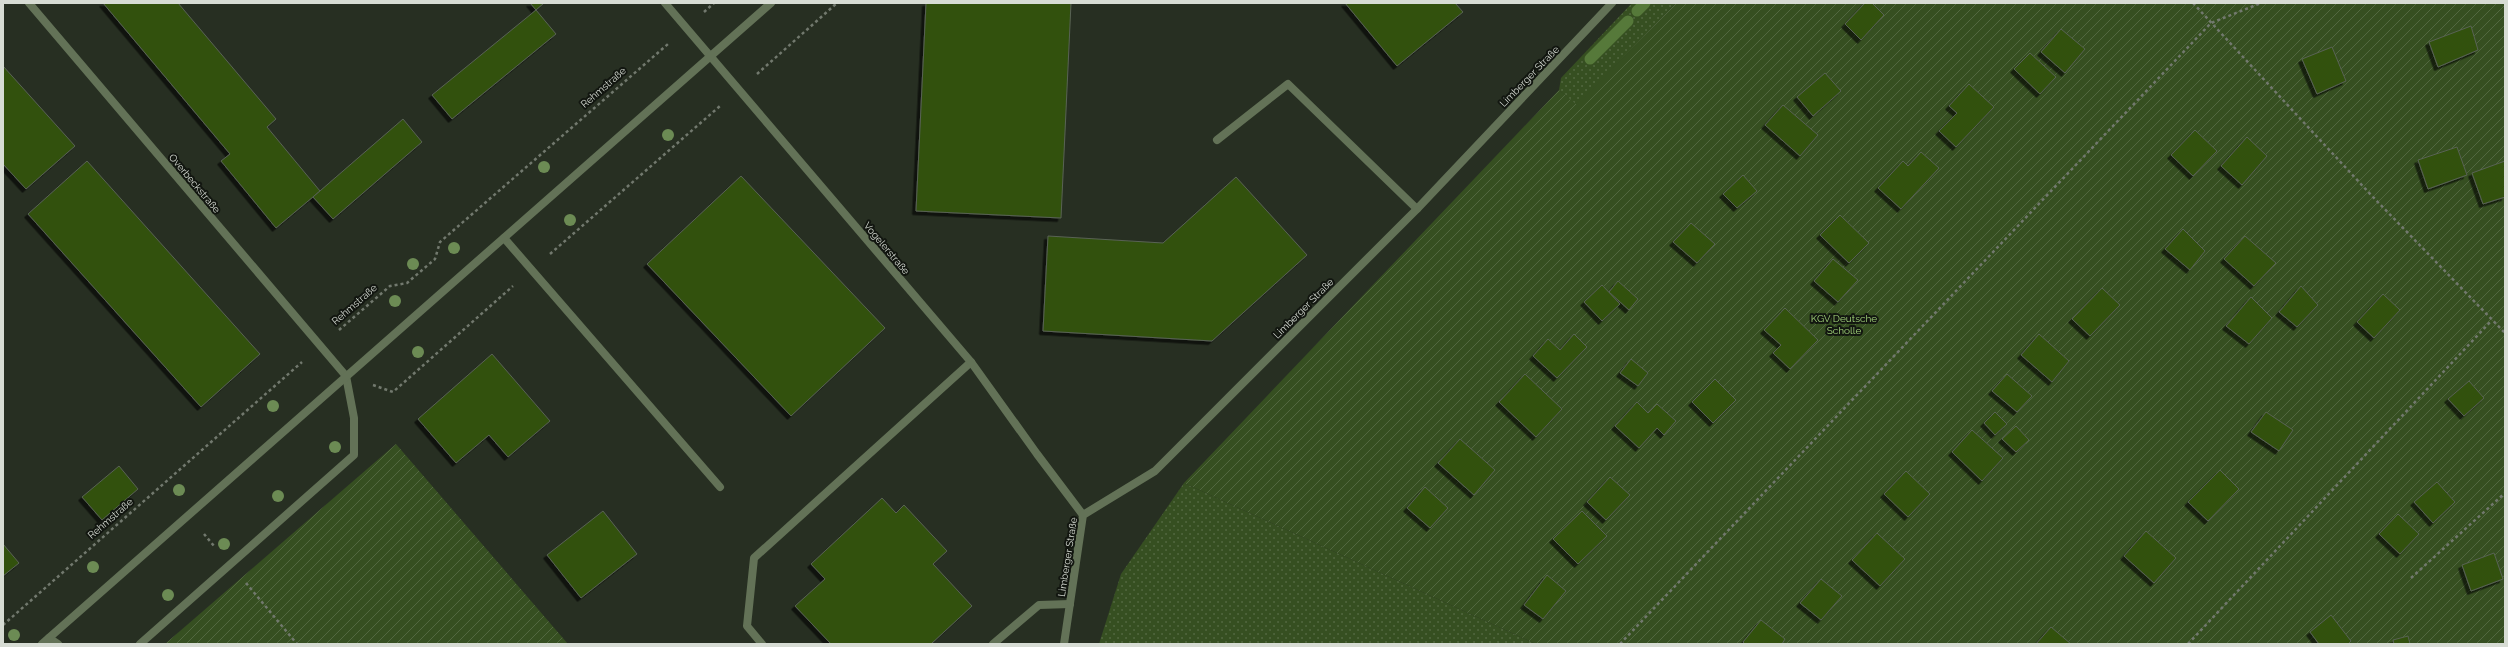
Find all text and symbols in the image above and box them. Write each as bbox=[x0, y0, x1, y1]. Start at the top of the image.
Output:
street label: Limberger Straße bbox=[1498, 44, 1561, 109]
street label: Rehmstraße bbox=[579, 65, 628, 110]
street label: Overbeckstraße bbox=[167, 152, 222, 215]
street label: Vogelerstraße bbox=[862, 220, 912, 277]
street label: Limberger Straße bbox=[1271, 276, 1336, 341]
street label: Rehmstraße bbox=[330, 282, 379, 327]
park label: KGV Deutsche Scholle bbox=[1811, 313, 1877, 336]
street label: Rehmstraße bbox=[86, 496, 135, 541]
street label: Limberger Straße bbox=[1056, 517, 1079, 598]

